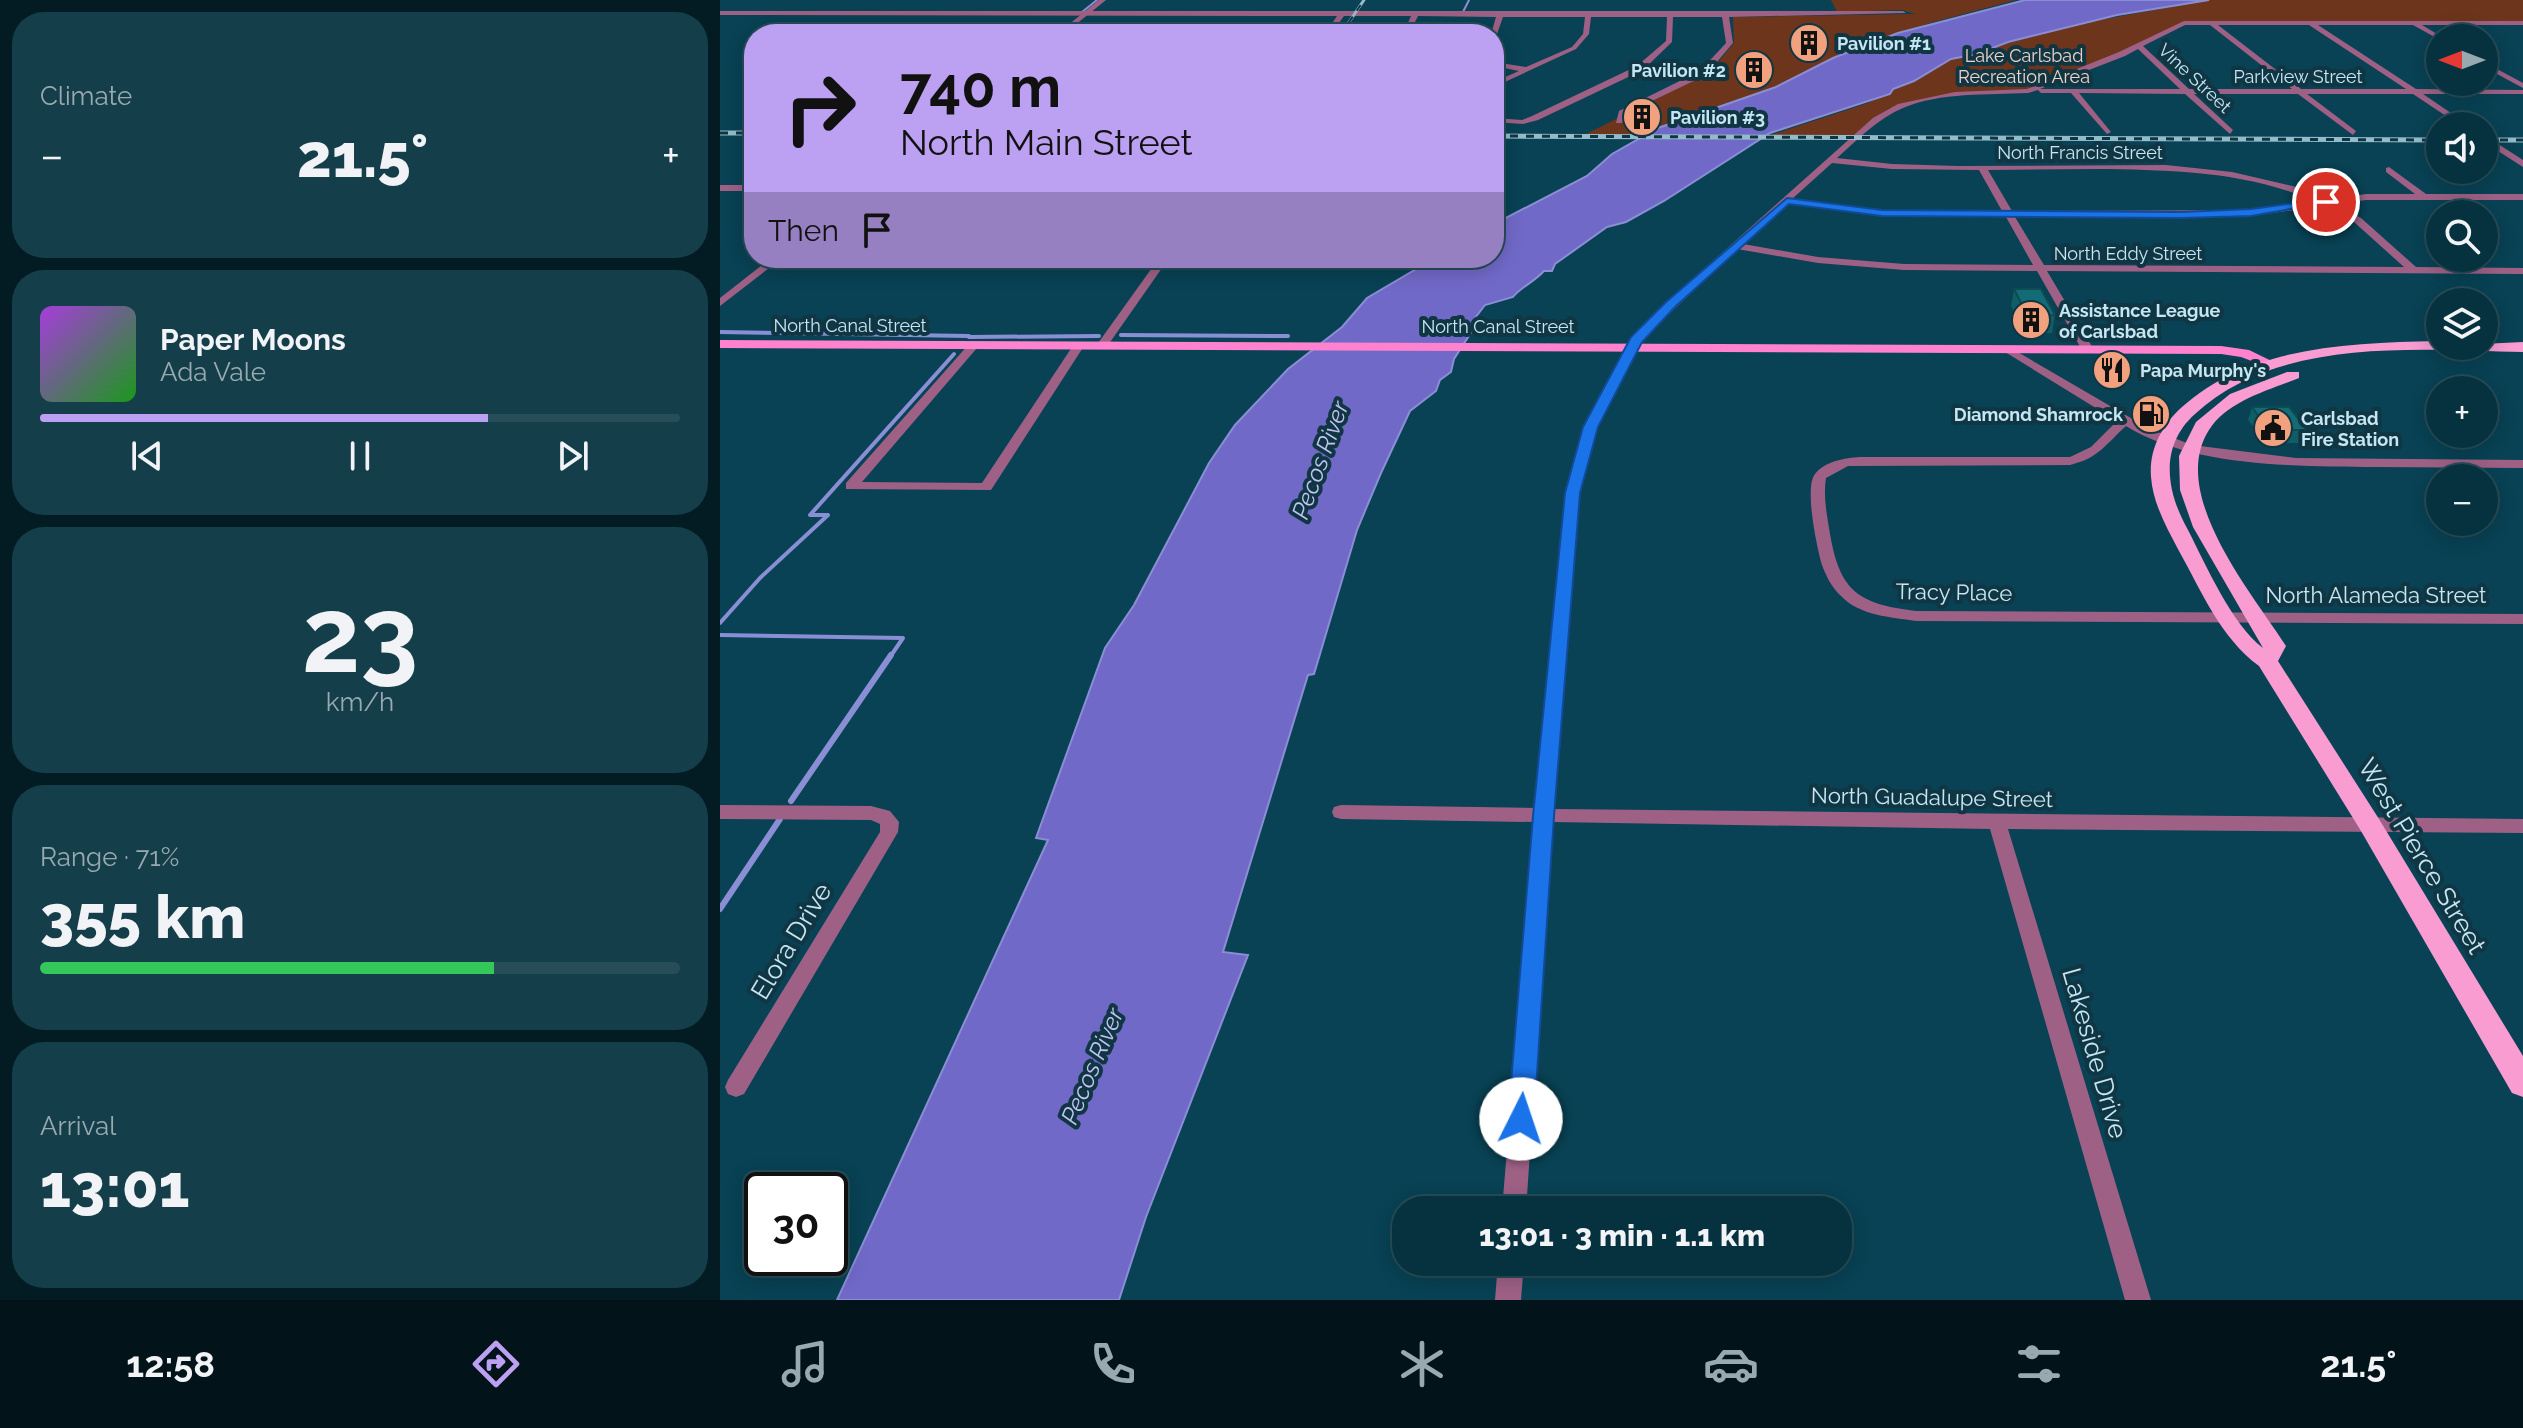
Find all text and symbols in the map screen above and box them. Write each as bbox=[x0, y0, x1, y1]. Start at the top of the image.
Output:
building icon: Pavilion #1 bbox=[1788, 22, 1830, 64]
north arrow bbox=[2426, 24, 2498, 96]
map controls bbox=[2426, 24, 2498, 536]
place label: Pavilion #1 bbox=[1837, 33, 1931, 54]
street label: Vine Street bbox=[2154, 39, 2236, 117]
park label: Lake Carlsbad Recreation Area bbox=[1958, 45, 2090, 87]
building icon: Pavilion #2 bbox=[1733, 49, 1775, 91]
text: 740 m bbox=[900, 54, 1061, 120]
icon: right bbox=[768, 56, 872, 160]
place label: Pavilion #2 bbox=[1631, 60, 1726, 81]
street label: Parkview Street bbox=[2233, 66, 2363, 87]
text: Climate bbox=[40, 81, 132, 111]
building icon: Pavilion #3 bbox=[1621, 96, 1663, 138]
place label: Pavilion #3 bbox=[1670, 107, 1765, 128]
button: sound bbox=[2426, 112, 2498, 184]
text: 21.5° bbox=[297, 121, 428, 191]
text: North Main Street bbox=[900, 121, 1193, 163]
text: − bbox=[40, 130, 64, 181]
text: + bbox=[662, 130, 680, 181]
street label: North Francis Street bbox=[1997, 142, 2163, 163]
pin bbox=[2292, 168, 2360, 236]
icon: arrive bbox=[2304, 180, 2348, 224]
button: search bbox=[2426, 200, 2498, 272]
icon: arrive bbox=[855, 208, 899, 252]
text: Then bbox=[768, 213, 839, 248]
street label: North Eddy Street bbox=[2054, 243, 2202, 264]
button: layers bbox=[2426, 288, 2498, 360]
building icon: Assistance League of Carlsbad bbox=[2010, 299, 2052, 341]
place label: Assistance League of Carlsbad bbox=[2059, 300, 2221, 342]
street label: North Canal Street bbox=[773, 315, 927, 336]
street label: North Canal Street bbox=[1421, 316, 1575, 337]
text: Paper Moons bbox=[160, 322, 346, 357]
restaurant icon: Papa Murphy's bbox=[2091, 349, 2133, 391]
text: Ada Vale bbox=[160, 357, 266, 387]
place label: Papa Murphy's bbox=[2140, 360, 2266, 381]
button: + bbox=[2426, 376, 2498, 448]
fuel station icon: Diamond Shamrock bbox=[2130, 393, 2172, 435]
water label: Pecos River bbox=[1285, 396, 1355, 523]
place label: Diamond Shamrock bbox=[1954, 404, 2124, 425]
public building icon: Carlsbad Fire Station bbox=[2252, 407, 2294, 449]
place label: Carlsbad Fire Station bbox=[2301, 408, 2399, 450]
icon: previous bbox=[125, 434, 169, 478]
icon: pause bbox=[338, 434, 382, 478]
icon: next bbox=[551, 434, 595, 478]
button: − bbox=[2426, 464, 2498, 536]
text: 23 bbox=[302, 574, 418, 696]
street label: Tracy Place bbox=[1896, 578, 2013, 606]
street label: North Alameda Street bbox=[2266, 582, 2487, 608]
text: km/h bbox=[326, 687, 394, 717]
street label: West Pierce Street bbox=[2352, 753, 2492, 959]
street label: North Guadalupe Street bbox=[1811, 782, 2054, 812]
text: Range · 71% bbox=[40, 842, 179, 872]
street label: Elora Drive bbox=[745, 877, 837, 1005]
text: 355 km bbox=[40, 882, 245, 952]
street label: Lakeside Drive bbox=[2056, 964, 2134, 1142]
water label: Pecos River bbox=[1055, 1003, 1130, 1128]
position arrow bbox=[1479, 1077, 1563, 1161]
text: Arrival bbox=[40, 1111, 116, 1141]
text: 13:01 bbox=[40, 1151, 190, 1221]
speed limit sign: 30 bbox=[744, 1172, 848, 1276]
text: 13:01 · 3 min · 1.1 km bbox=[1479, 1218, 1765, 1253]
icon: directions bbox=[468, 1336, 524, 1392]
icon: music bbox=[777, 1336, 833, 1392]
icon: phone bbox=[1085, 1336, 1141, 1392]
icon: climate bbox=[1394, 1336, 1450, 1392]
icon: car bbox=[1703, 1336, 1759, 1392]
icon: filters bbox=[2011, 1336, 2067, 1392]
text: 12:58 bbox=[126, 1343, 215, 1385]
text: 21.5° bbox=[2320, 1343, 2397, 1385]

